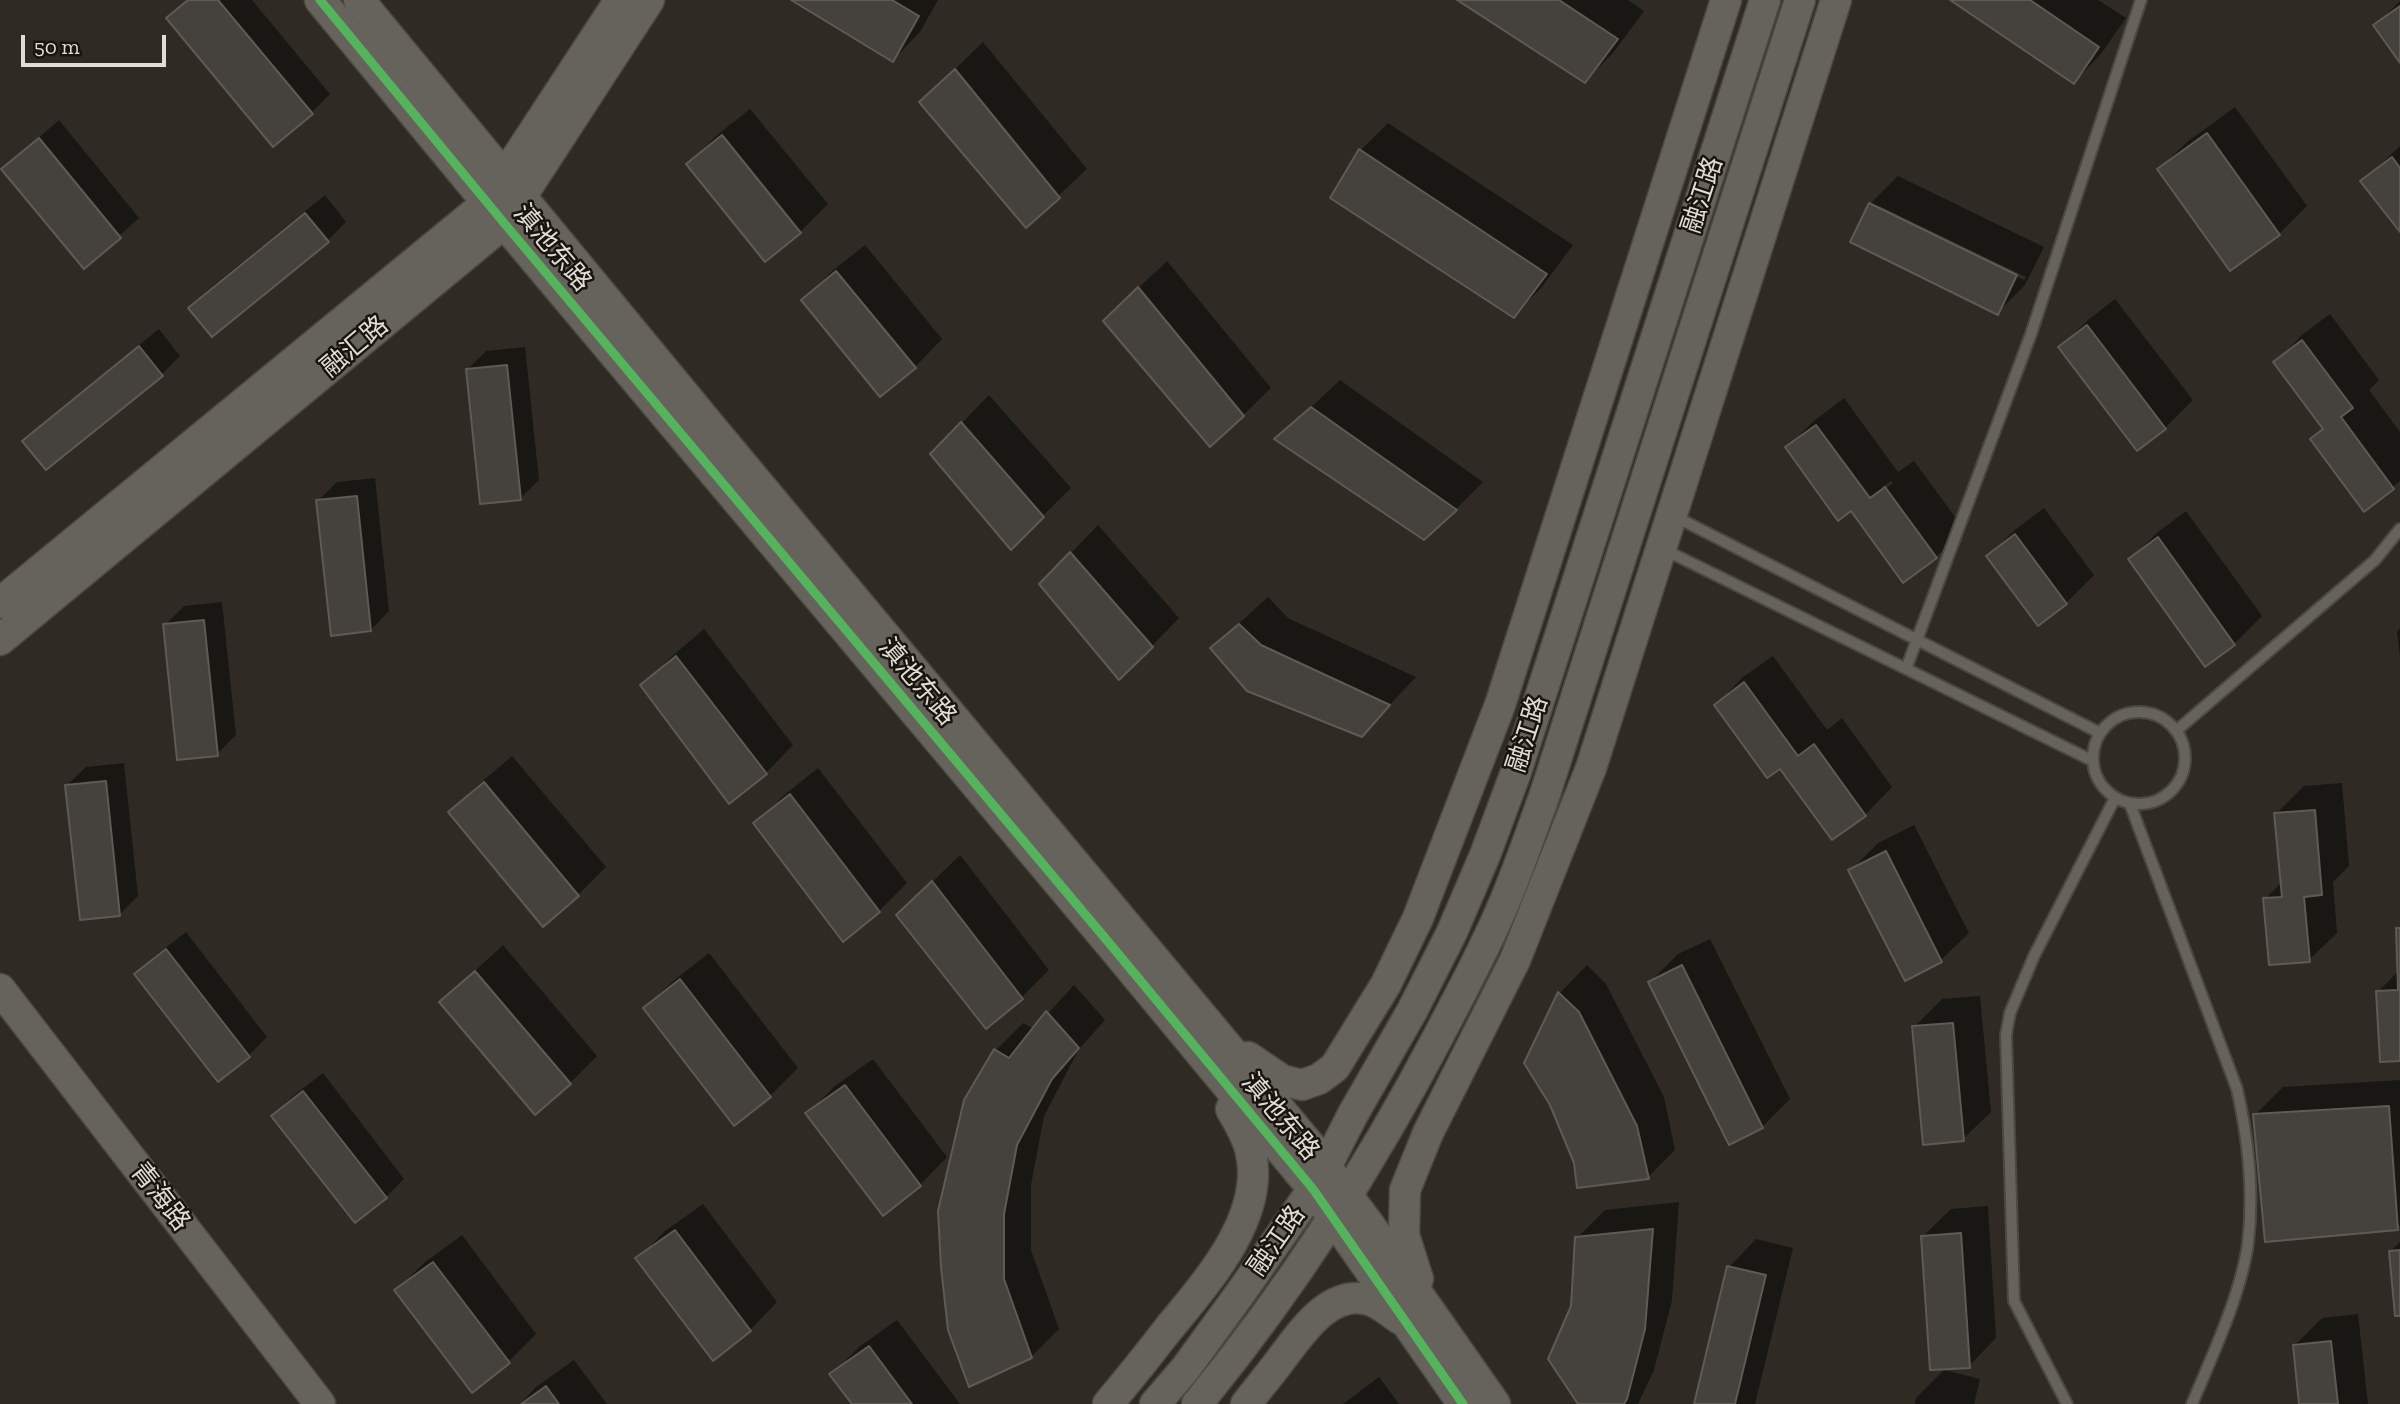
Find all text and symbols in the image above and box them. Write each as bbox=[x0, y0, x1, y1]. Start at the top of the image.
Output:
scale bar bbox=[24, 21, 170, 65]
text: 50 m bbox=[34, 34, 80, 59]
street label: 融江路 bbox=[1676, 153, 1730, 237]
street label: 滇池东路 bbox=[507, 198, 597, 298]
street label: 融汇路 bbox=[315, 310, 395, 384]
street label: 滇池东路 bbox=[872, 632, 962, 732]
street label: 融江路 bbox=[1501, 692, 1555, 776]
street label: 滇池东路 bbox=[1235, 1067, 1325, 1167]
street label: 青海路 bbox=[124, 1157, 196, 1237]
street label: 融江路 bbox=[1242, 1200, 1312, 1282]

